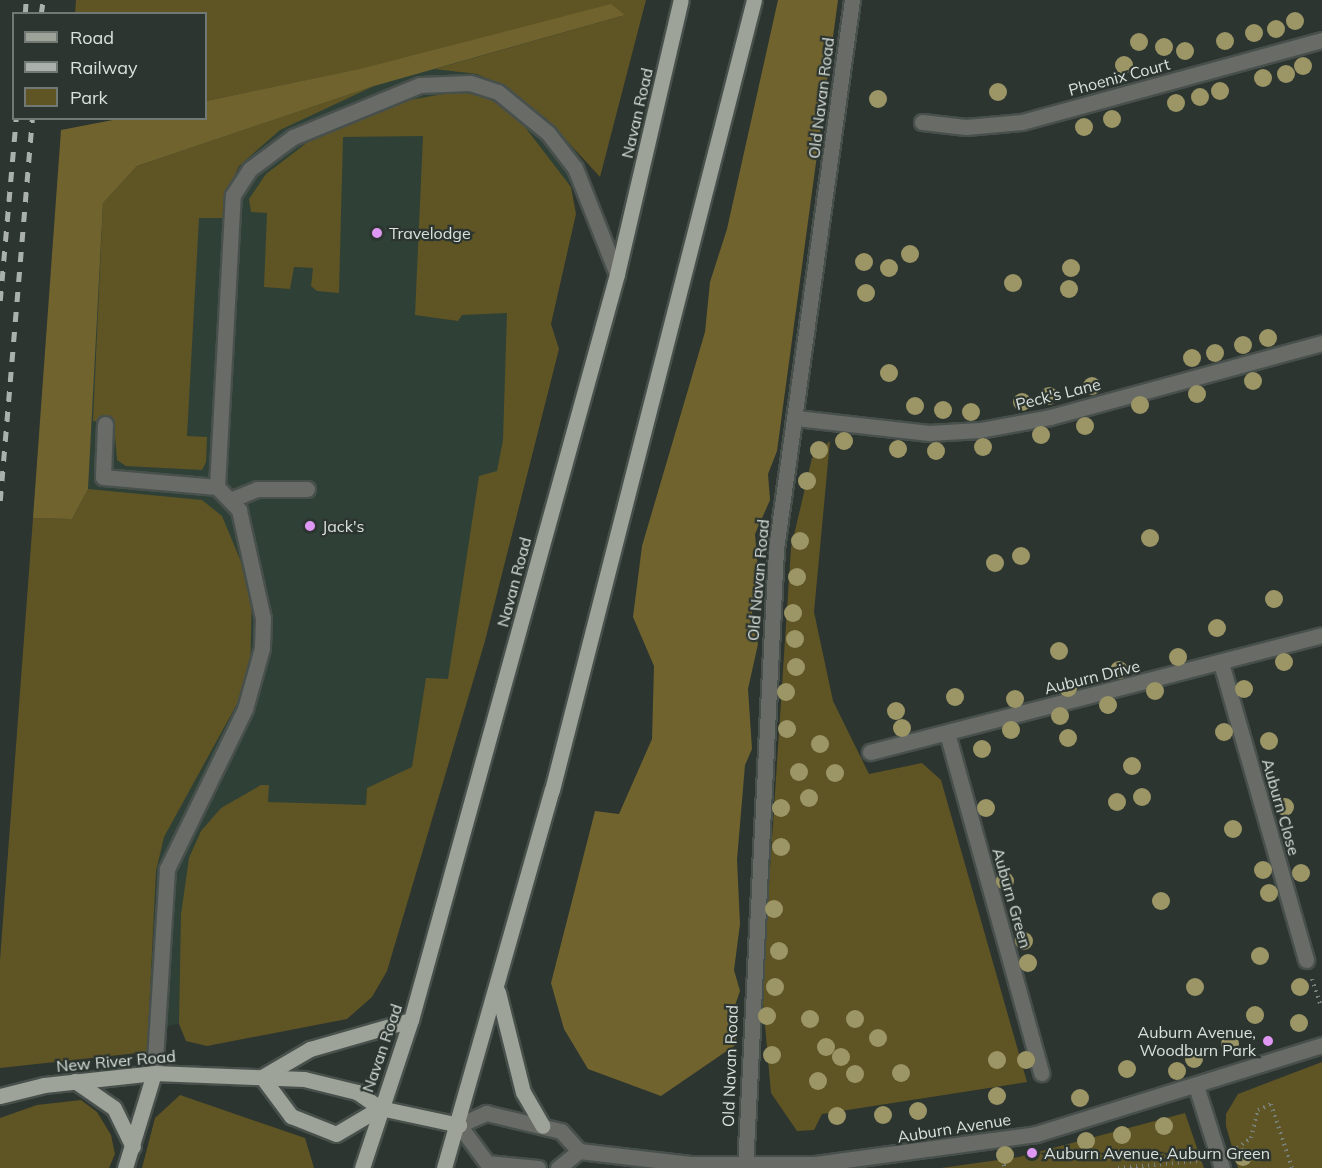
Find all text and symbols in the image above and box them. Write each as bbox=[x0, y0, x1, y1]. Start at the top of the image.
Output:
legend bbox=[12, 12, 207, 120]
text: Road bbox=[70, 26, 114, 49]
street label: Old Navan Road bbox=[804, 36, 838, 160]
street label: Phoenix Court bbox=[1066, 54, 1172, 100]
text: Railway bbox=[70, 56, 138, 79]
street label: Navan Road bbox=[617, 66, 657, 160]
text: Park bbox=[70, 86, 108, 109]
place label: Travelodge bbox=[389, 223, 471, 243]
marker: Travelodge bbox=[370, 226, 384, 240]
street label: Peck's Lane bbox=[1013, 374, 1103, 414]
place label: Jack's bbox=[322, 516, 364, 536]
street label: Old Navan Road bbox=[743, 518, 773, 642]
marker: Jack's bbox=[303, 519, 317, 533]
street label: Navan Road bbox=[493, 535, 535, 629]
street label: Auburn Drive bbox=[1042, 656, 1142, 698]
street label: Auburn Close bbox=[1258, 756, 1304, 858]
street label: Auburn Green bbox=[989, 846, 1035, 950]
street label: Navan Road bbox=[358, 1001, 406, 1095]
street label: Old Navan Road bbox=[718, 1005, 742, 1127]
place label: Auburn Avenue, Woodburn Park bbox=[1137, 1022, 1256, 1060]
marker: Auburn Avenue, Woodburn Park bbox=[1261, 1034, 1275, 1048]
street label: New River Road bbox=[55, 1046, 177, 1076]
street label: Auburn Avenue bbox=[896, 1110, 1012, 1146]
place label: Auburn Avenue, Auburn Green bbox=[1044, 1143, 1270, 1163]
marker: Auburn Avenue, Auburn Green bbox=[1025, 1146, 1039, 1160]

